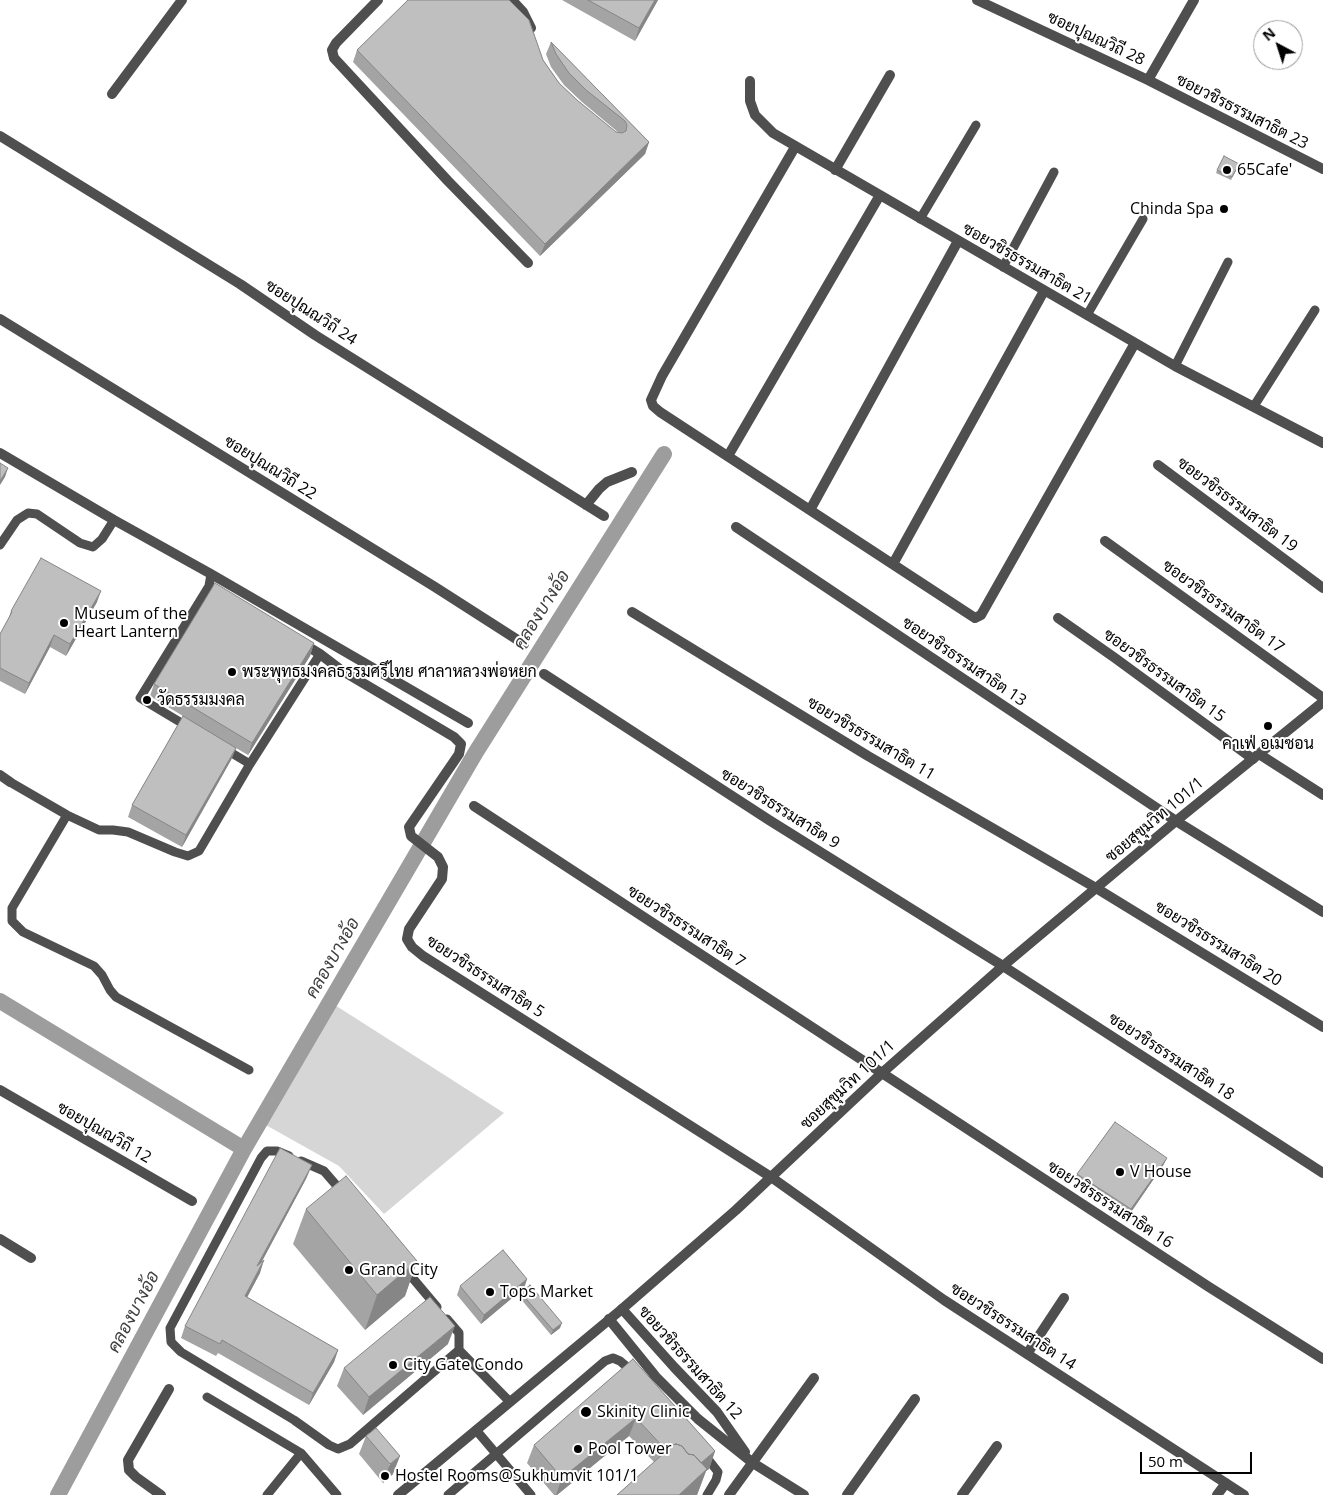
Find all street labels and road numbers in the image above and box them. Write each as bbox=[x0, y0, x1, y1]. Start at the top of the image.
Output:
street label: ซอยปุณณวิถี 28 bbox=[1044, 8, 1148, 70]
street label: ซอยวชิรธรรมสาธิต 23 bbox=[1173, 70, 1311, 154]
street label: ซอยวชิรธรรมสาธิต 21 bbox=[959, 219, 1095, 309]
street label: ซอยปุณณวิถี 24 bbox=[262, 276, 360, 350]
street label: ซอยปุณณวิถี 22 bbox=[220, 432, 320, 504]
street label: ซอยวชิรธรรมสาธิต 19 bbox=[1173, 453, 1301, 557]
street label: ซอยวชิรธรรมสาธิต 17 bbox=[1158, 556, 1288, 658]
street label: ซอยวชิรธรรมสาธิต 13 bbox=[898, 613, 1030, 711]
street label: ซอยวชิรธรรมสาธิต 15 bbox=[1099, 625, 1229, 727]
street label: ซอยวชิรธรรมสาธิต 11 bbox=[804, 693, 938, 785]
street label: ซอยวชิรธรรมสาธิต 9 bbox=[717, 765, 843, 853]
street label: ซอยสุขุมวิท 101/1 bbox=[1102, 773, 1208, 867]
street label: ซอยวชิรธรรมสาธิต 7 bbox=[623, 882, 749, 972]
street label: ซอยวชิรธรรมสาธิต 20 bbox=[1151, 897, 1285, 991]
street label: ซอยวชิรธรรมสาธิต 5 bbox=[422, 932, 548, 1022]
street label: ซอยวชิรธรรมสาธิต 18 bbox=[1105, 1009, 1237, 1105]
street label: ซอยสุขุมวิท 101/1 bbox=[797, 1036, 899, 1134]
street label: ซอยปุณณวิถี 12 bbox=[54, 1098, 154, 1168]
street label: ซอยวชิรธรรมสาธิต 16 bbox=[1044, 1157, 1176, 1253]
street label: ซอยวชิรธรรมสาธิต 14 bbox=[947, 1279, 1079, 1375]
street label: ซอยวชิรธรรมสาธิต 12 bbox=[634, 1302, 746, 1424]

